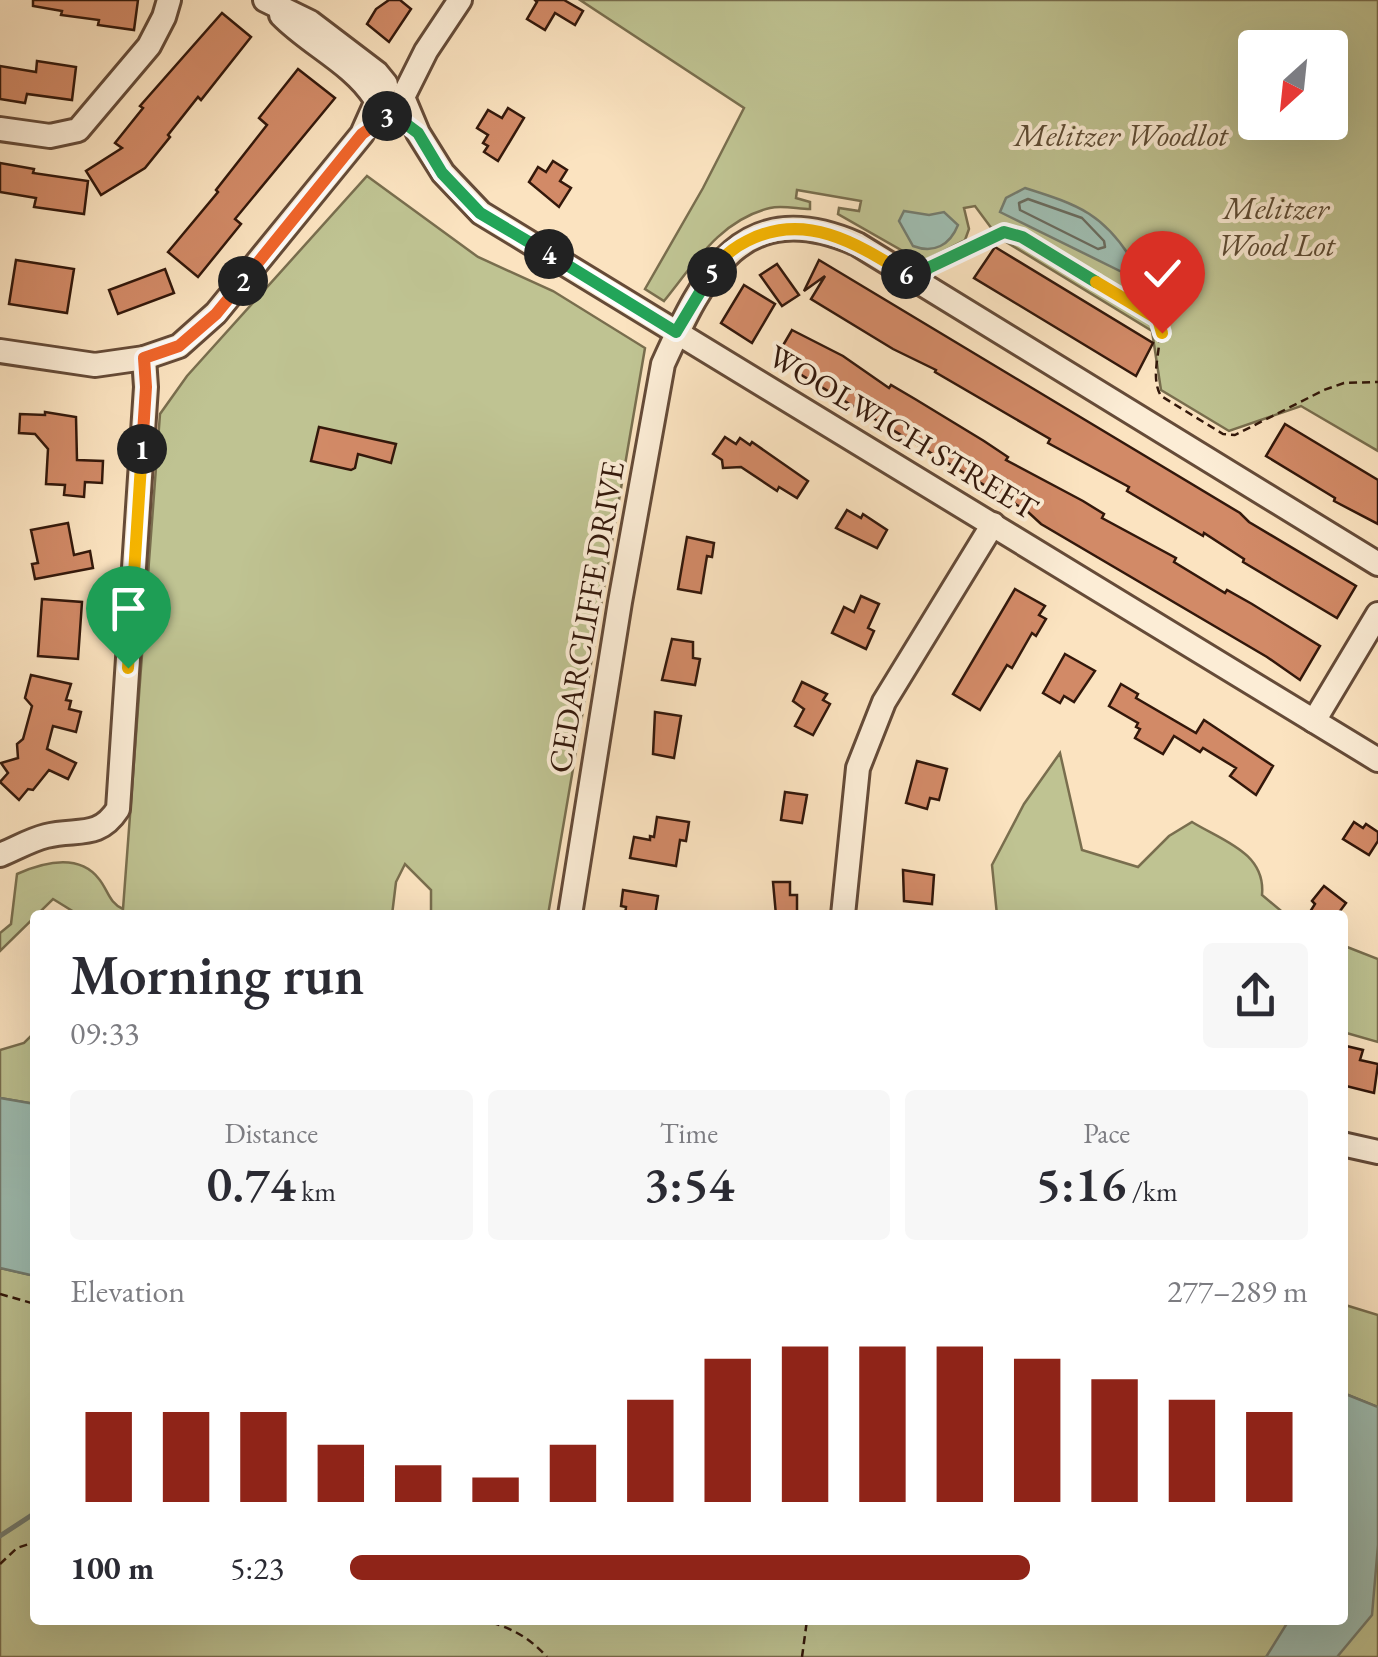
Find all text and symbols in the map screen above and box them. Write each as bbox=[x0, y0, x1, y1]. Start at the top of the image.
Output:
north arrow bbox=[1238, 30, 1348, 140]
map controls bbox=[1238, 30, 1348, 140]
pin: 3 bbox=[362, 91, 412, 141]
text: 3 bbox=[380, 98, 394, 134]
park label: Melitzer Woodlot bbox=[1012, 114, 1230, 156]
park label: Melitzer Wood Lot bbox=[1217, 187, 1337, 266]
pin: 4 bbox=[524, 229, 574, 279]
pin bbox=[1120, 231, 1205, 334]
text: 4 bbox=[542, 236, 556, 272]
icon: check bbox=[1135, 246, 1190, 301]
pin: 5 bbox=[687, 247, 737, 297]
pin: 6 bbox=[881, 249, 931, 299]
text: 5 bbox=[705, 254, 719, 290]
pin: 2 bbox=[218, 256, 268, 306]
text: 6 bbox=[899, 256, 913, 292]
text: 2 bbox=[236, 263, 250, 299]
street label: WOOLWICH STREET bbox=[760, 335, 1046, 530]
pin: 1 bbox=[117, 424, 167, 474]
text: 1 bbox=[135, 431, 149, 467]
street label: CEDARCLIFFE DRIVE bbox=[538, 458, 634, 776]
pin bbox=[86, 566, 171, 669]
icon: arrive bbox=[101, 581, 156, 636]
text: Morning run bbox=[70, 939, 364, 1010]
button: share bbox=[1203, 943, 1308, 1048]
text: 09:33 bbox=[70, 1012, 139, 1054]
text: Distance bbox=[225, 1115, 318, 1151]
text: Time bbox=[660, 1115, 718, 1151]
text: Pace bbox=[1083, 1115, 1130, 1151]
text: 0.74 bbox=[207, 1151, 296, 1216]
text: 3:54 bbox=[644, 1151, 734, 1216]
text: 5:16 bbox=[1036, 1151, 1126, 1216]
text: km bbox=[296, 1173, 336, 1209]
text: /km bbox=[1126, 1173, 1178, 1209]
text: Elevation bbox=[70, 1270, 185, 1312]
text: 277–289 m bbox=[1167, 1270, 1308, 1312]
text: 100 m bbox=[70, 1547, 154, 1589]
text: 5:23 bbox=[230, 1547, 284, 1589]

